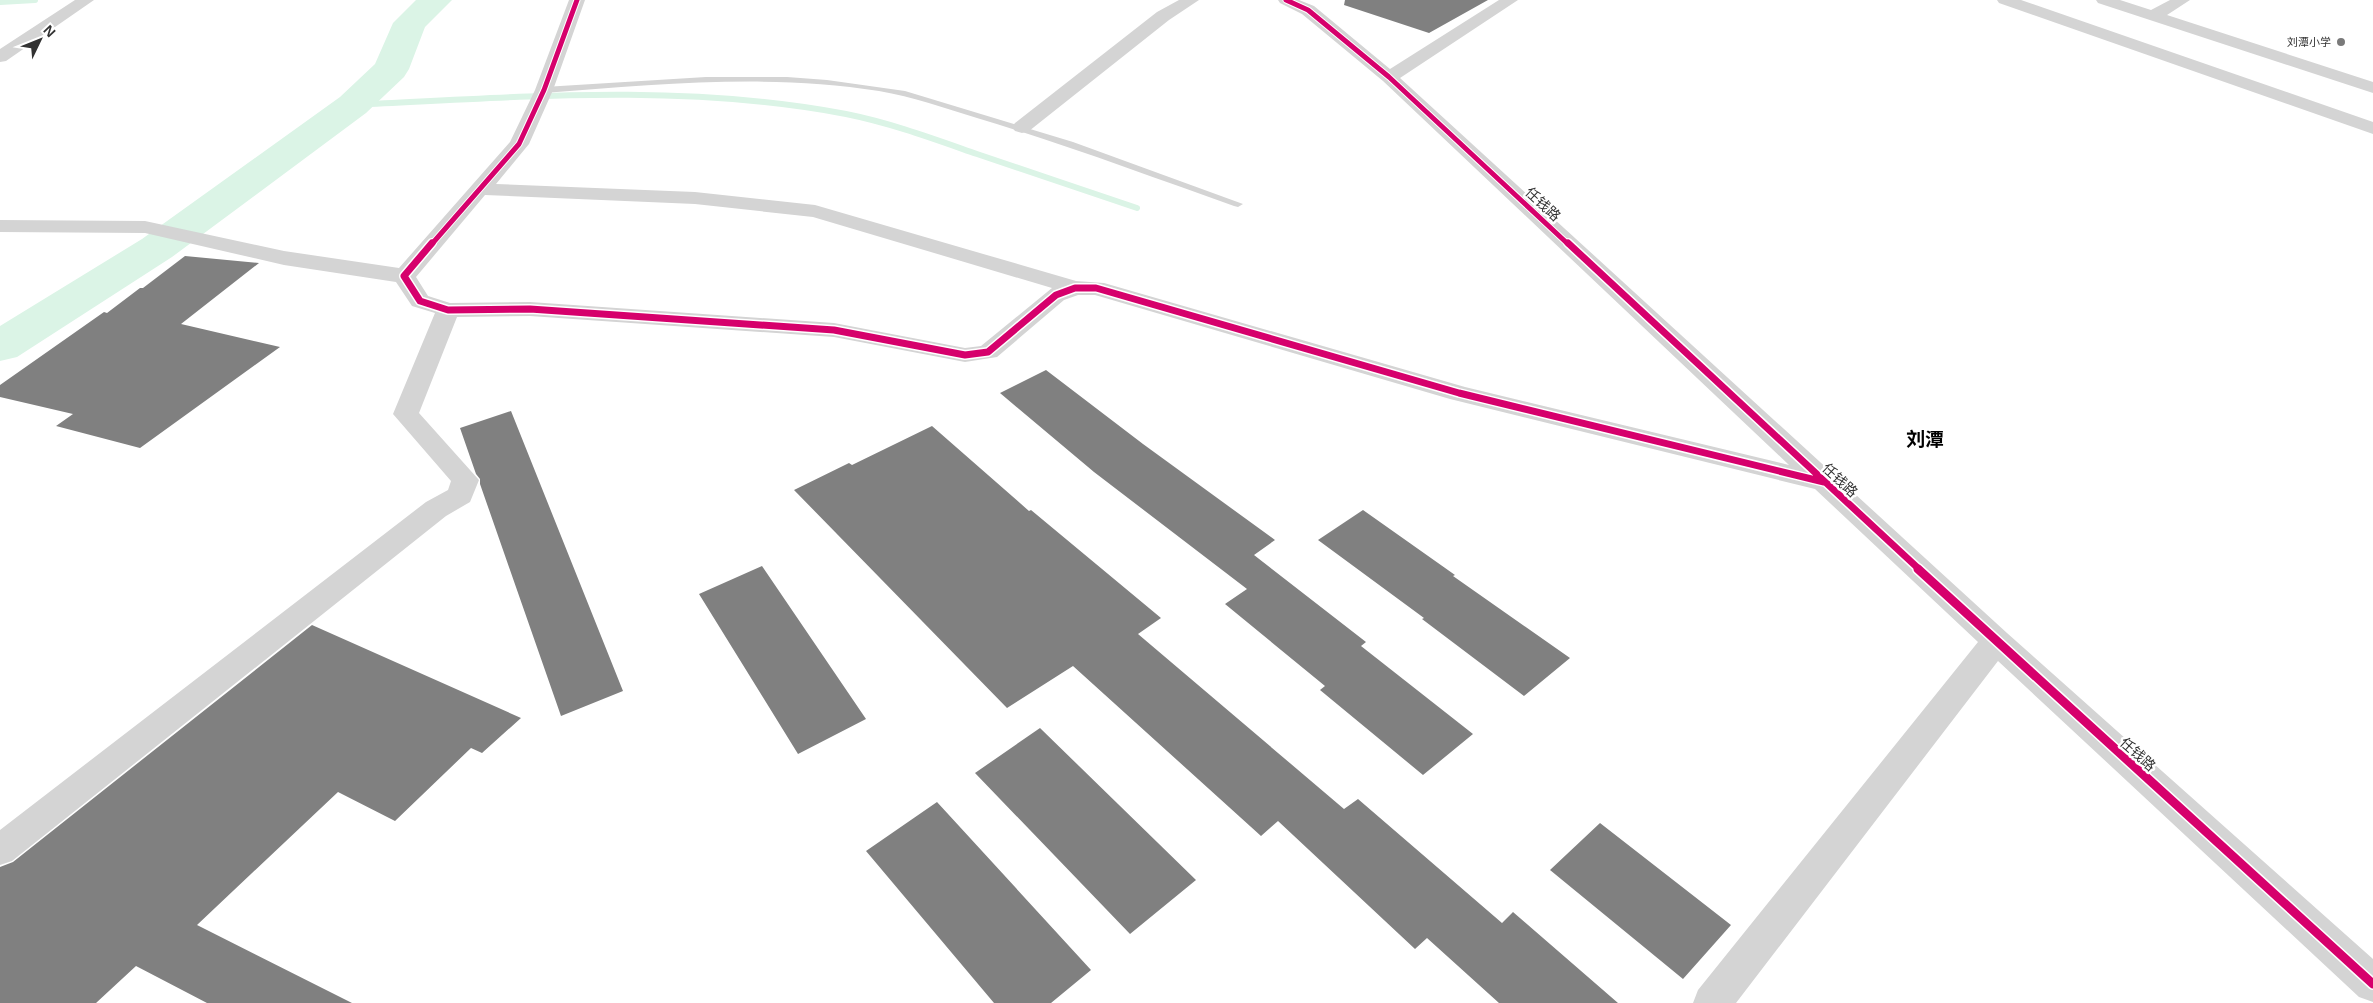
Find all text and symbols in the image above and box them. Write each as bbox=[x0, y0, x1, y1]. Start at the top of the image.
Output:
north arrow bbox=[15, 15, 65, 65]
text: N bbox=[40, 22, 59, 40]
place label: 刘潭小学 bbox=[2287, 36, 2331, 48]
marker: 刘潭小学 bbox=[2335, 36, 2347, 48]
street label: 任钱路 bbox=[1522, 184, 1564, 224]
district label: 刘潭 bbox=[1906, 429, 1944, 450]
street label: 任钱路 bbox=[1819, 460, 1861, 500]
street label: 任钱路 bbox=[2117, 734, 2159, 774]

